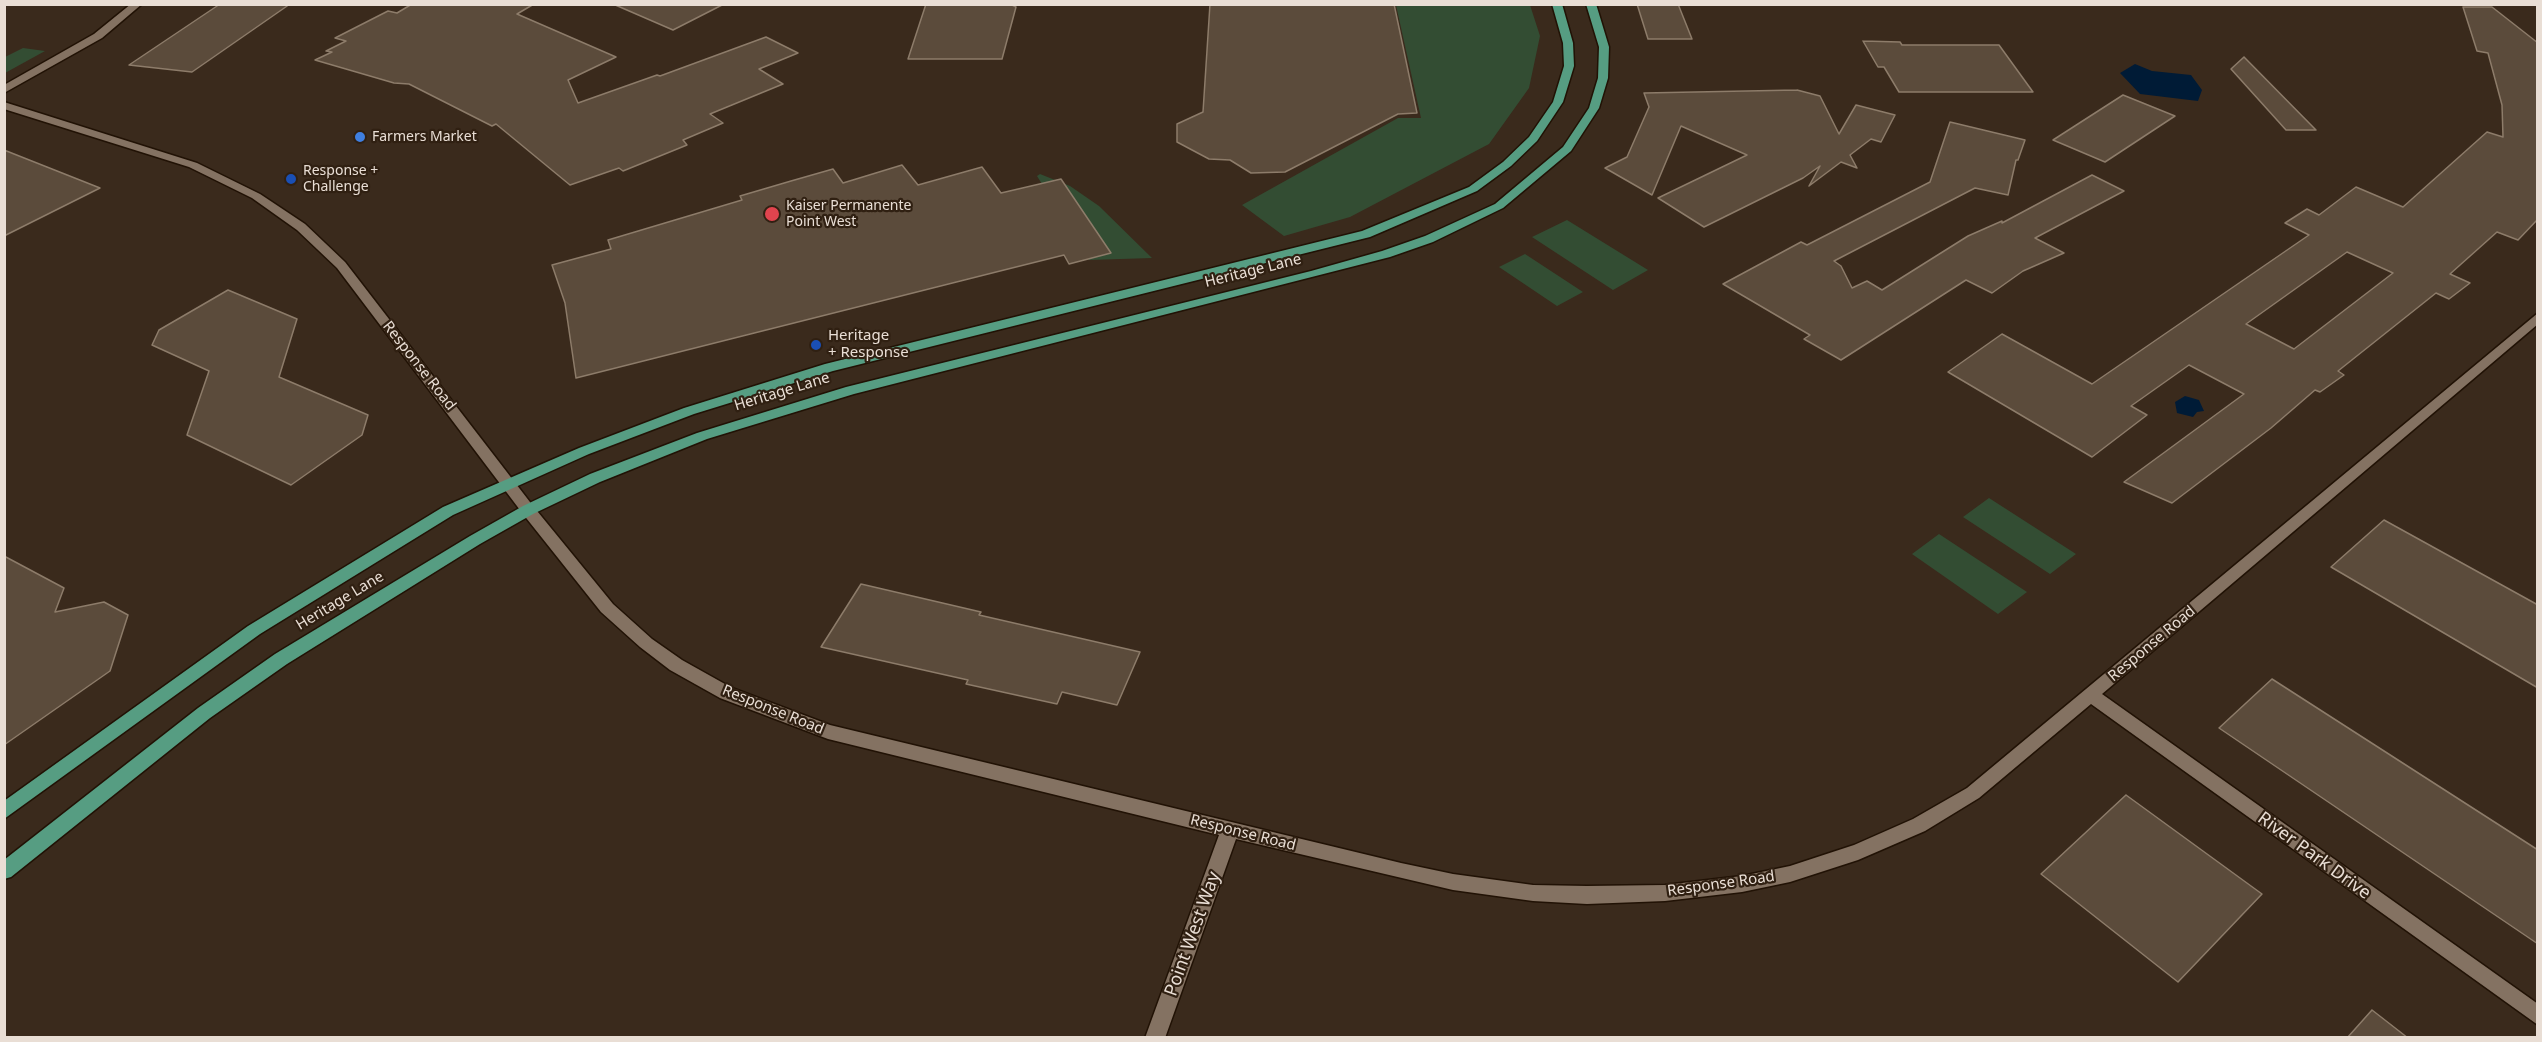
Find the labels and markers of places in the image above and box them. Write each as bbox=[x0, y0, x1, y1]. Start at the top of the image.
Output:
place label: Farmers Market bbox=[372, 129, 477, 145]
marker: Farmers Market bbox=[353, 130, 367, 144]
place label: Response + Challenge bbox=[303, 163, 378, 196]
marker: Response + Challenge bbox=[284, 172, 298, 186]
place label: Kaiser Permanente Point West bbox=[786, 198, 911, 231]
marker: Kaiser Permanente Point West bbox=[763, 205, 781, 223]
place label: Heritage + Response bbox=[828, 327, 909, 362]
marker: Heritage + Response bbox=[809, 338, 823, 352]

